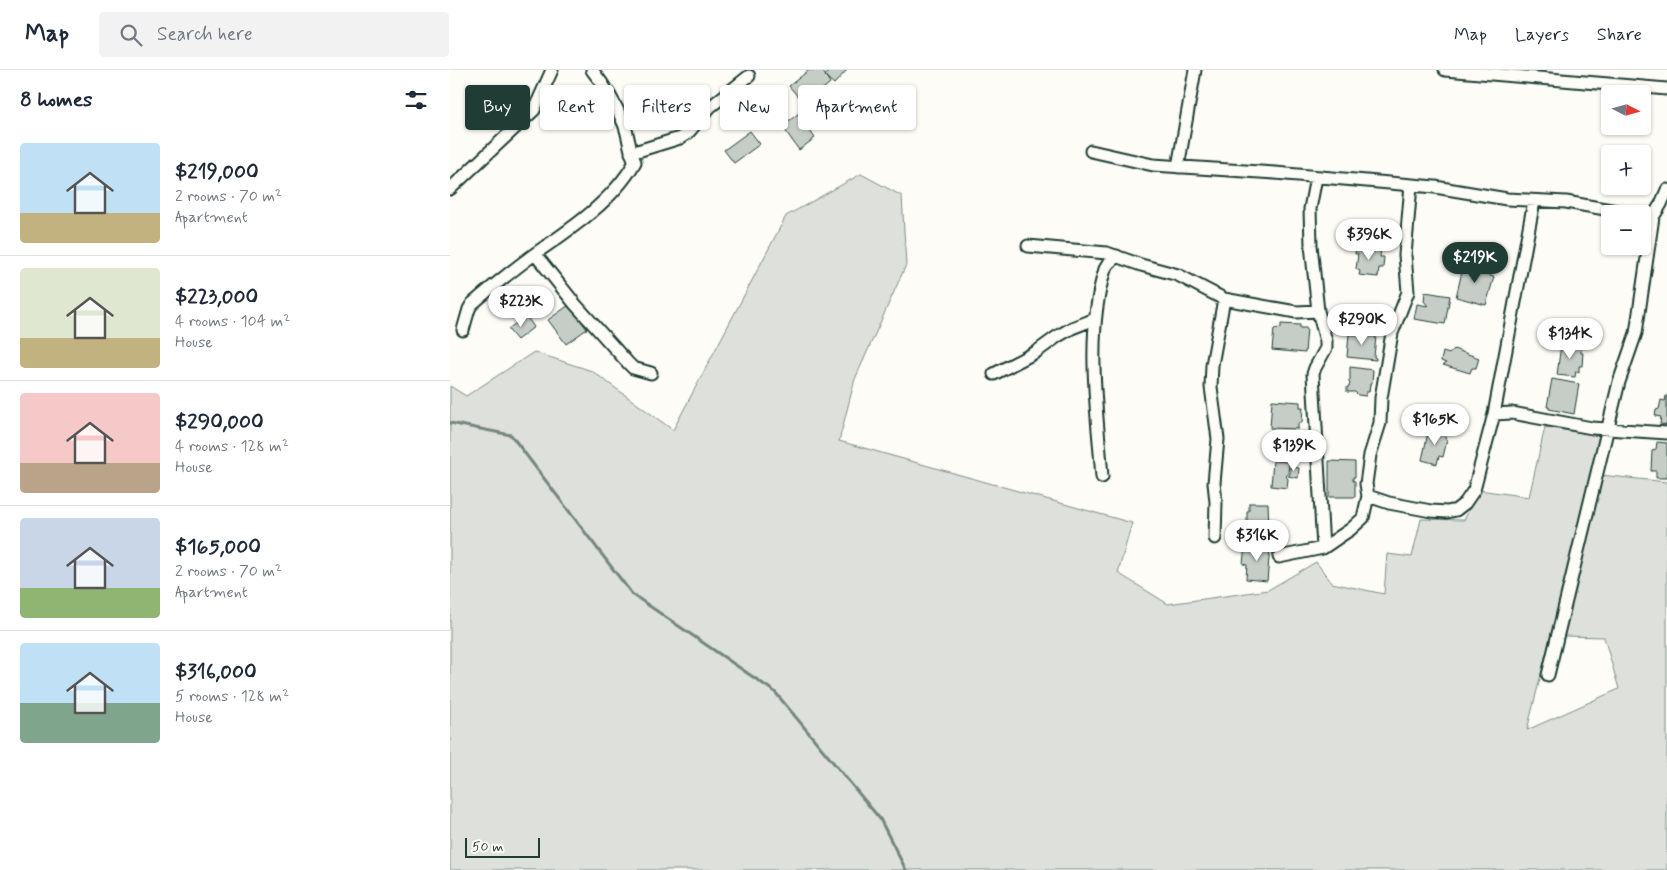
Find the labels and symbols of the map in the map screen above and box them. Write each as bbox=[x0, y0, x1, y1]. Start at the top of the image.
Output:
north arrow bbox=[1601, 85, 1651, 135]
pin: $396K bbox=[1334, 218, 1404, 261]
pin: $219K bbox=[1440, 242, 1510, 284]
pin: $223K bbox=[486, 286, 556, 328]
pin: $290K bbox=[1327, 304, 1397, 346]
pin: $134K bbox=[1535, 318, 1605, 360]
pin: $165K bbox=[1400, 404, 1470, 446]
pin: $139K bbox=[1259, 430, 1329, 472]
pin: $316K bbox=[1222, 520, 1292, 562]
scale bar bbox=[465, 835, 540, 858]

